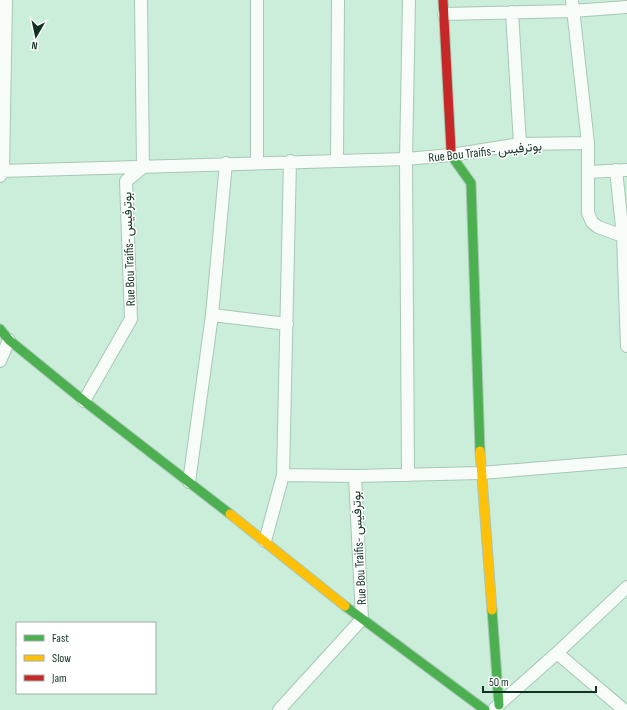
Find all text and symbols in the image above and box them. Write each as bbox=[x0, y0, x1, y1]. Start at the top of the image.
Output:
north arrow bbox=[16, 16, 56, 56]
text: N bbox=[30, 38, 38, 52]
street label: Rue Bou Traifis- بوترفيس bbox=[427, 138, 543, 166]
street label: Rue Bou Traifis- بوترفيس bbox=[119, 191, 139, 306]
street label: Rue Bou Traifis- بوترفيس bbox=[348, 490, 370, 605]
legend bbox=[16, 622, 156, 694]
text: Fast bbox=[52, 631, 69, 646]
text: Slow bbox=[52, 651, 71, 666]
scale bar bbox=[483, 668, 596, 694]
text: Jam bbox=[51, 671, 67, 686]
text: 50 m bbox=[489, 675, 509, 690]

